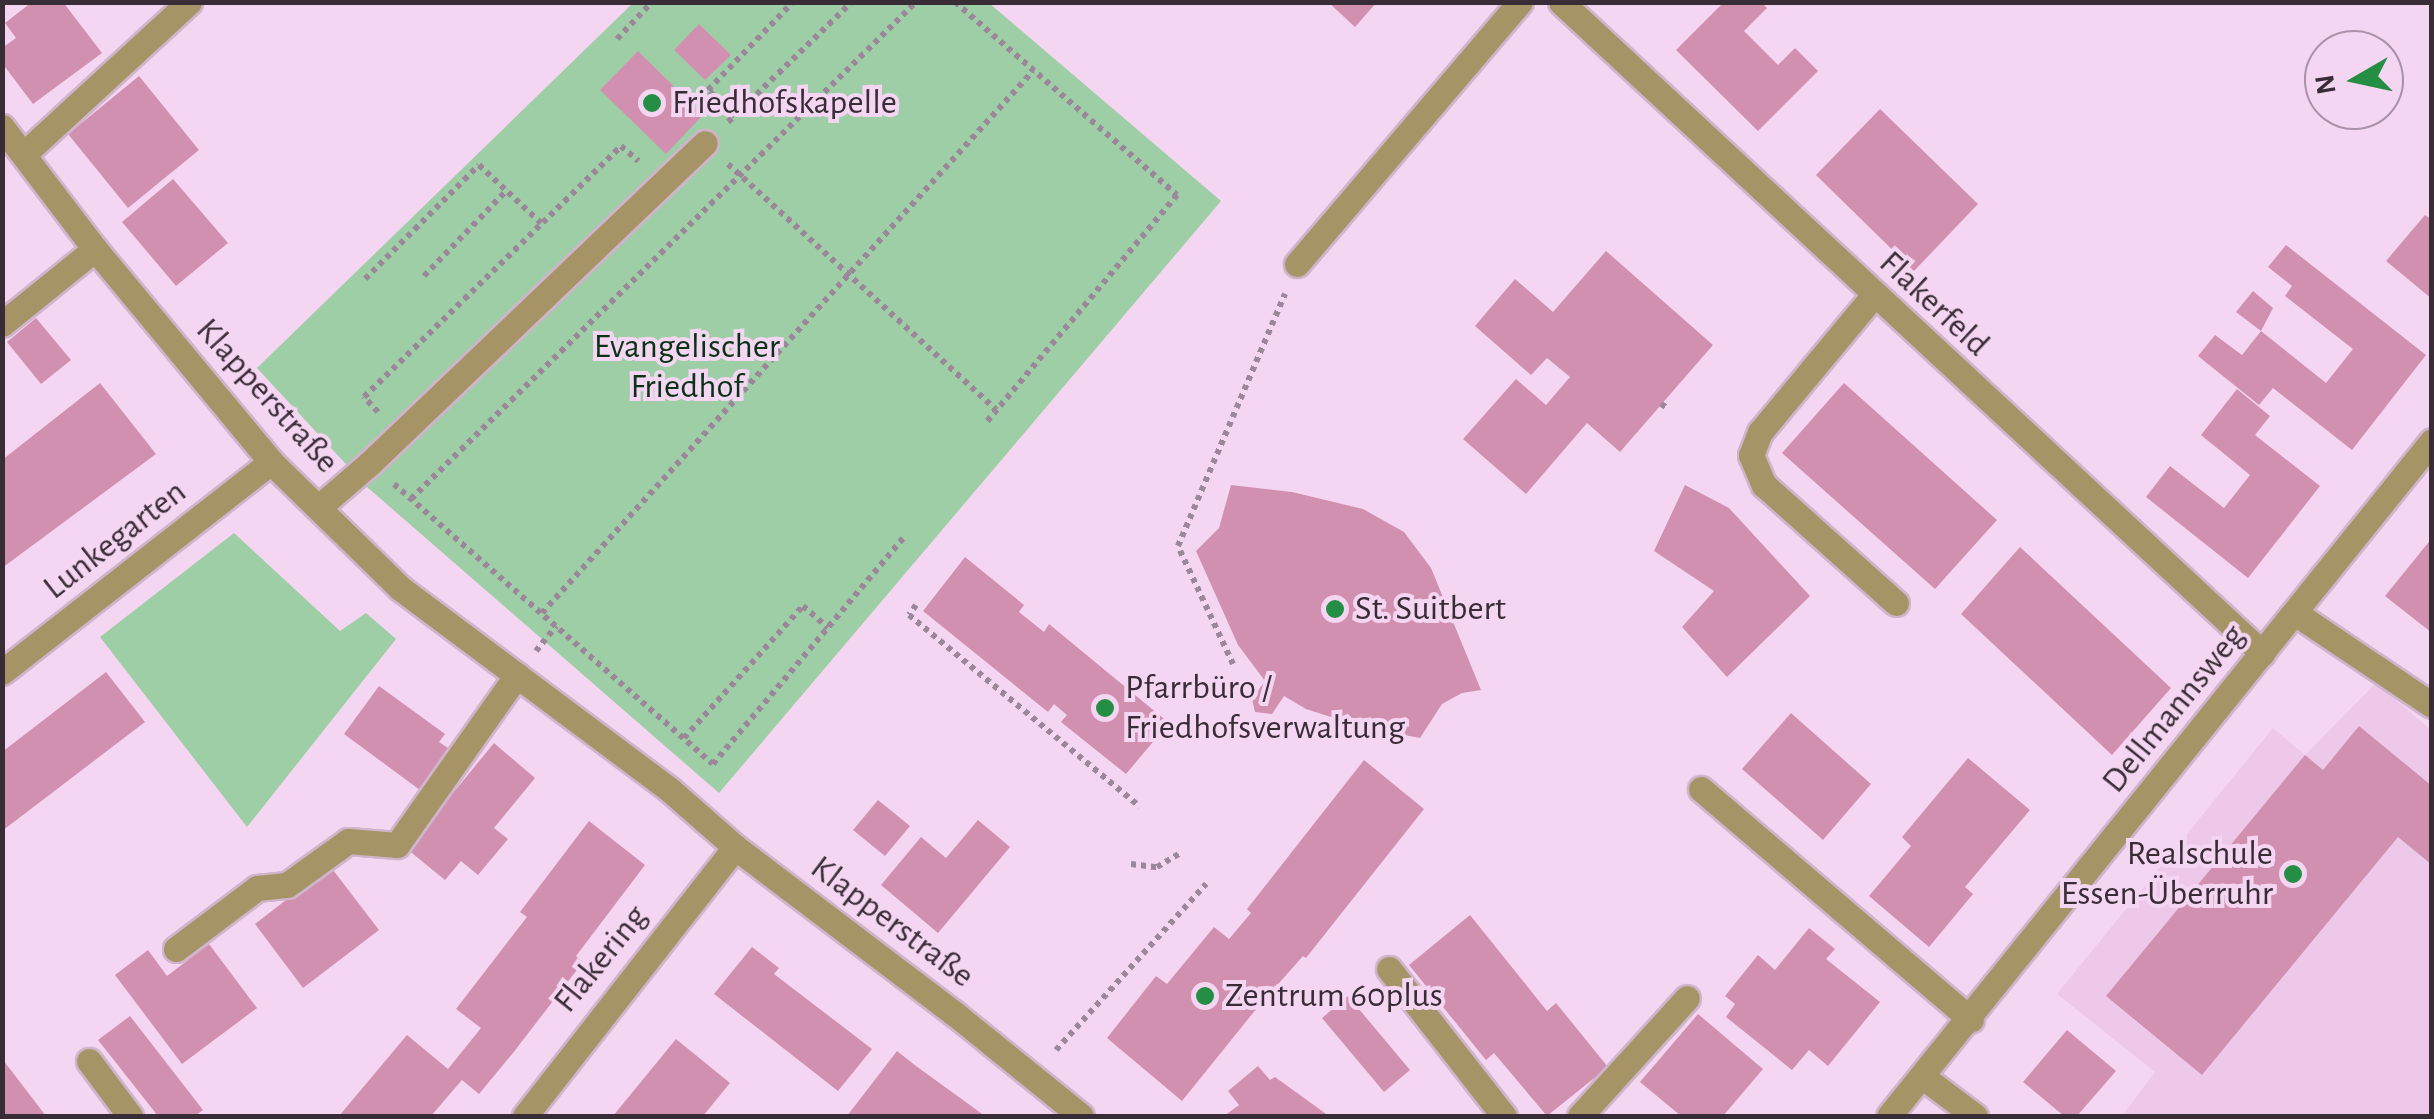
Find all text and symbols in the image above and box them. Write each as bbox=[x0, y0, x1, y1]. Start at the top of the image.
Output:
north arrow bbox=[2304, 30, 2404, 130]
text: N bbox=[2311, 73, 2342, 96]
place label: Friedhofskapelle bbox=[672, 82, 897, 124]
marker: Friedhofskapelle bbox=[641, 92, 663, 114]
street label: Flakerfeld bbox=[1870, 242, 1998, 366]
street label: Klapperstraße bbox=[187, 310, 347, 482]
park label: Evangelischer Friedhof bbox=[594, 326, 780, 408]
street label: Lunkegarten bbox=[35, 471, 195, 609]
place label: St. Suitbert bbox=[1355, 588, 1506, 630]
marker: St. Suitbert bbox=[1324, 598, 1346, 620]
street label: Dellmannsweg bbox=[2093, 616, 2255, 802]
place label: Pfarrbüro / Friedhofsverwaltung bbox=[1125, 667, 1405, 749]
marker: Pfarrbüro / Friedhofsverwaltung bbox=[1094, 697, 1116, 719]
place label: Realschule Essen-Überruhr bbox=[2061, 833, 2273, 915]
street label: Klapperstraße bbox=[802, 847, 982, 997]
marker: Realschule Essen-Überruhr bbox=[2282, 863, 2304, 885]
street label: Flakering bbox=[545, 897, 657, 1021]
place label: Zentrum 60plus bbox=[1225, 975, 1443, 1017]
marker: Zentrum 60plus bbox=[1194, 985, 1216, 1007]

